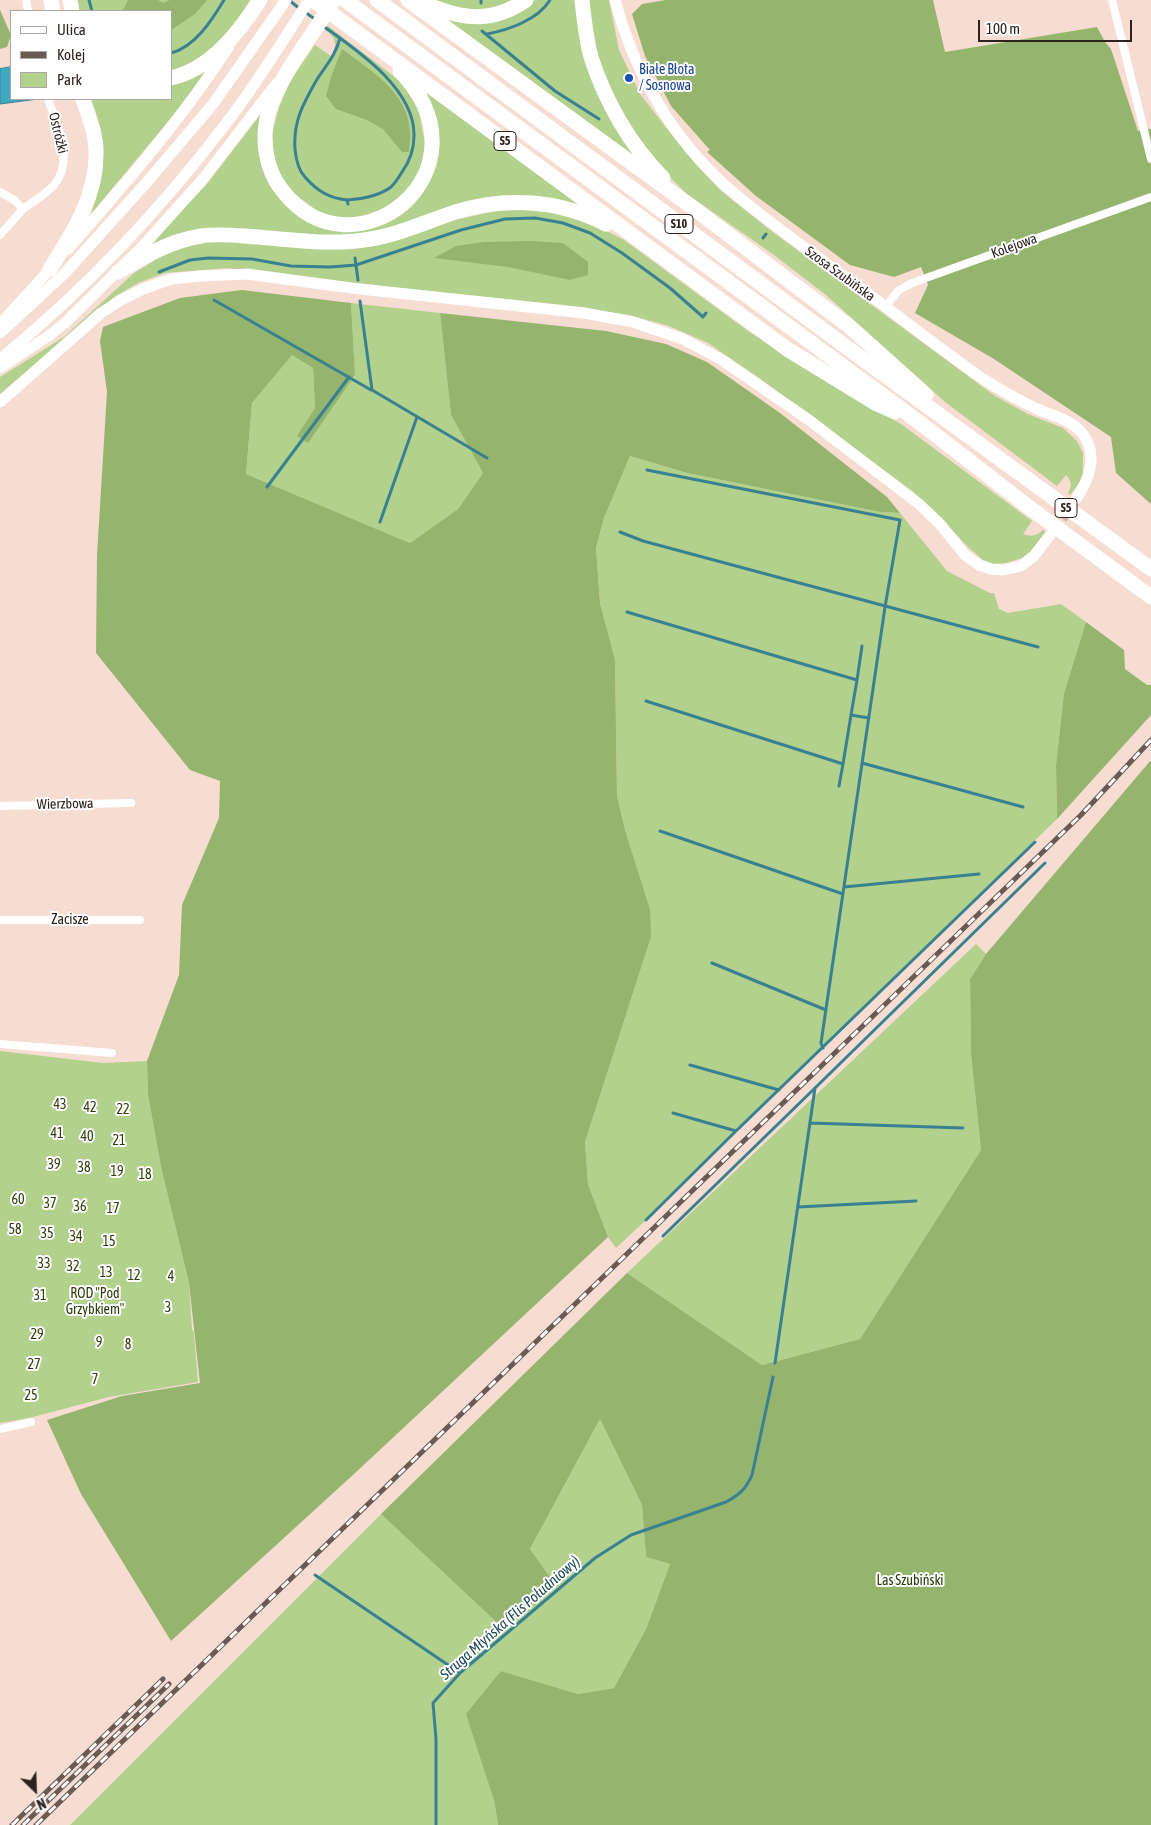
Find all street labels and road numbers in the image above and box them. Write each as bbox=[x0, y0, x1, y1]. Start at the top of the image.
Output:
street label: Ostróżki bbox=[45, 111, 71, 155]
road number: S5 bbox=[494, 132, 516, 150]
road number: S10 bbox=[665, 214, 693, 233]
street label: Kolejowa bbox=[989, 230, 1039, 262]
street label: Szosa Szubińska bbox=[802, 243, 878, 305]
road number: S5 bbox=[1055, 498, 1077, 518]
street label: Wierzbowa bbox=[37, 795, 93, 813]
street label: Zacisze bbox=[51, 912, 89, 928]

